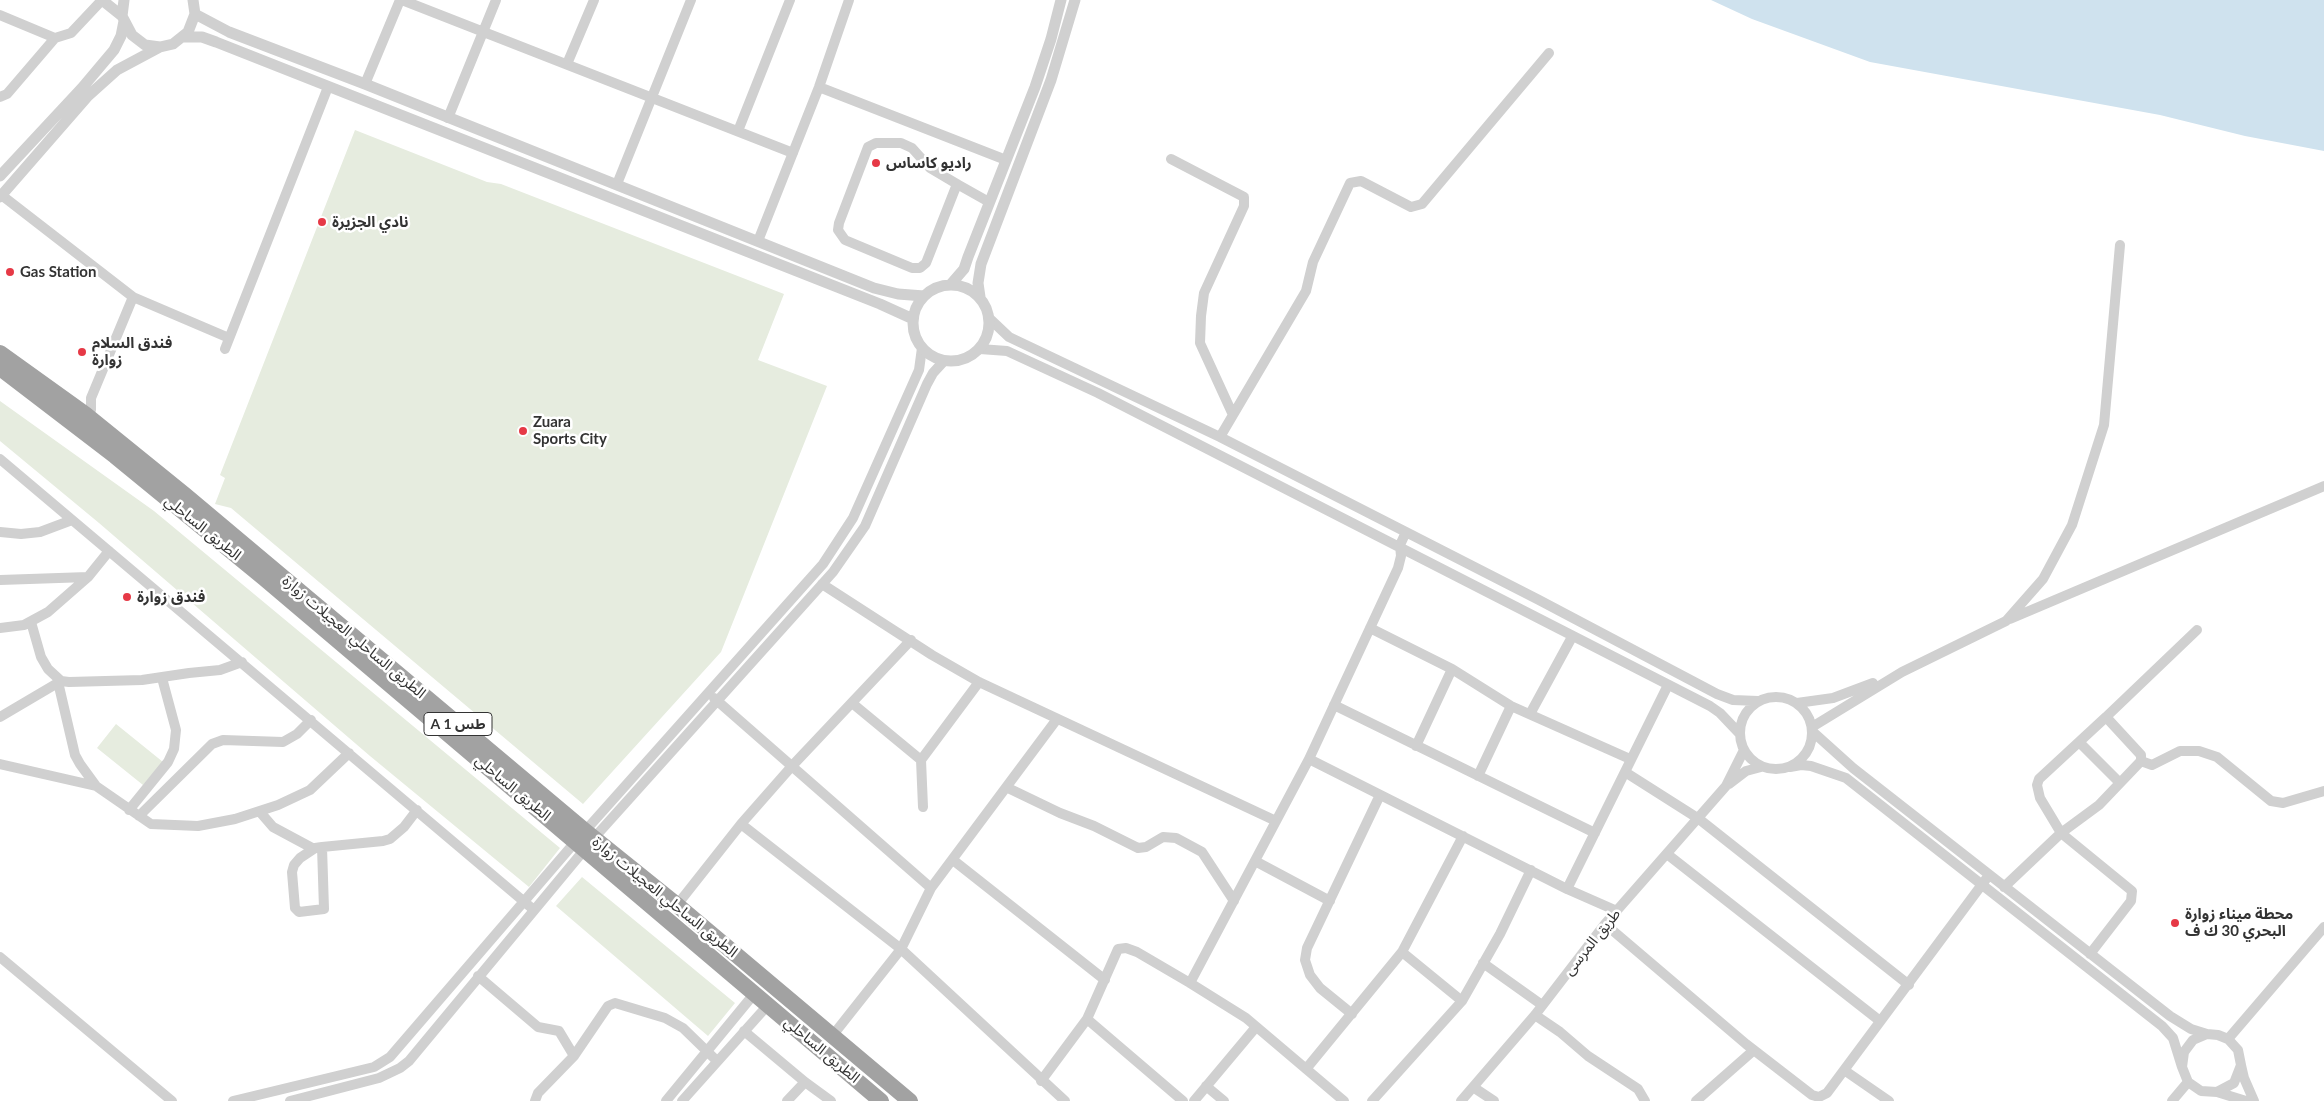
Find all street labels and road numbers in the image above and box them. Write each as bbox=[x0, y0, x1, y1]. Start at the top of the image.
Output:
street label: الطريق الساحلي bbox=[161, 492, 245, 564]
street label: الطريق الساحلي العجيلات زوارة bbox=[279, 572, 429, 702]
road number: A 1 طس bbox=[424, 712, 492, 736]
street label: الطريق الساحلي bbox=[472, 751, 554, 825]
street label: الطريق الساحلي العجيلات زوارة bbox=[589, 833, 741, 961]
street label: طريق المرسى bbox=[1560, 905, 1624, 979]
street label: الطريق الساحلي bbox=[781, 1013, 863, 1087]

